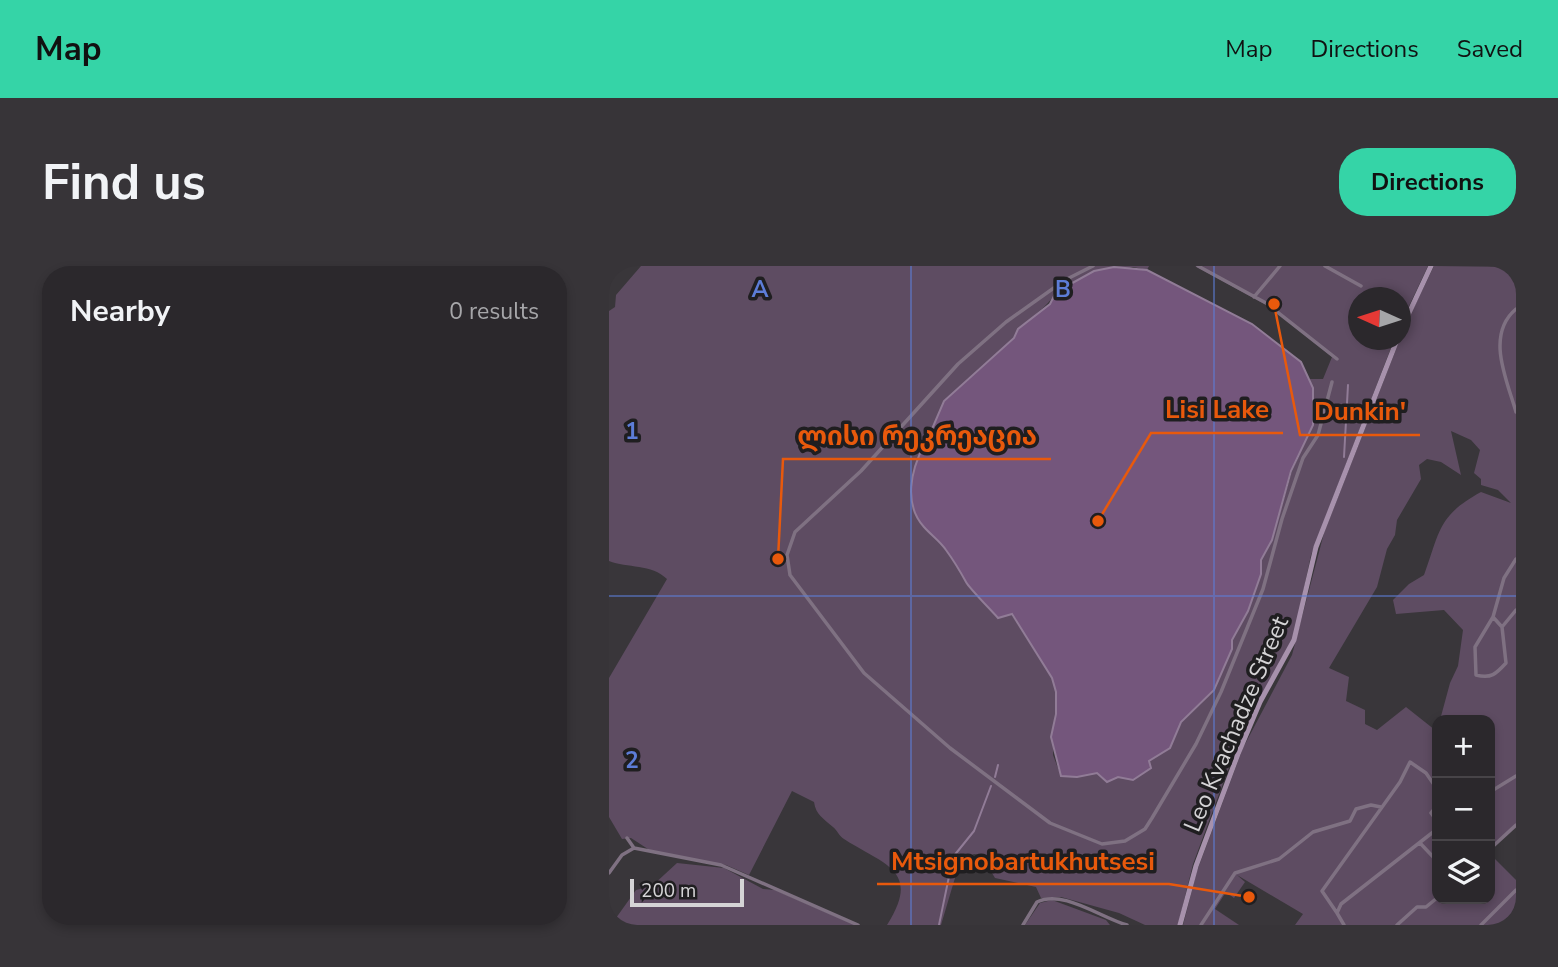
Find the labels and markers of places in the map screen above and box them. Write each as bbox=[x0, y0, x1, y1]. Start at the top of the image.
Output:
callout: Lisi Lake bbox=[1151, 386, 1283, 433]
callout: Dunkin' bbox=[1300, 388, 1420, 435]
callout: ლისი რეკრეაცია bbox=[783, 412, 1051, 459]
callout: Mtsignobartukhutsesi bbox=[877, 837, 1169, 884]

